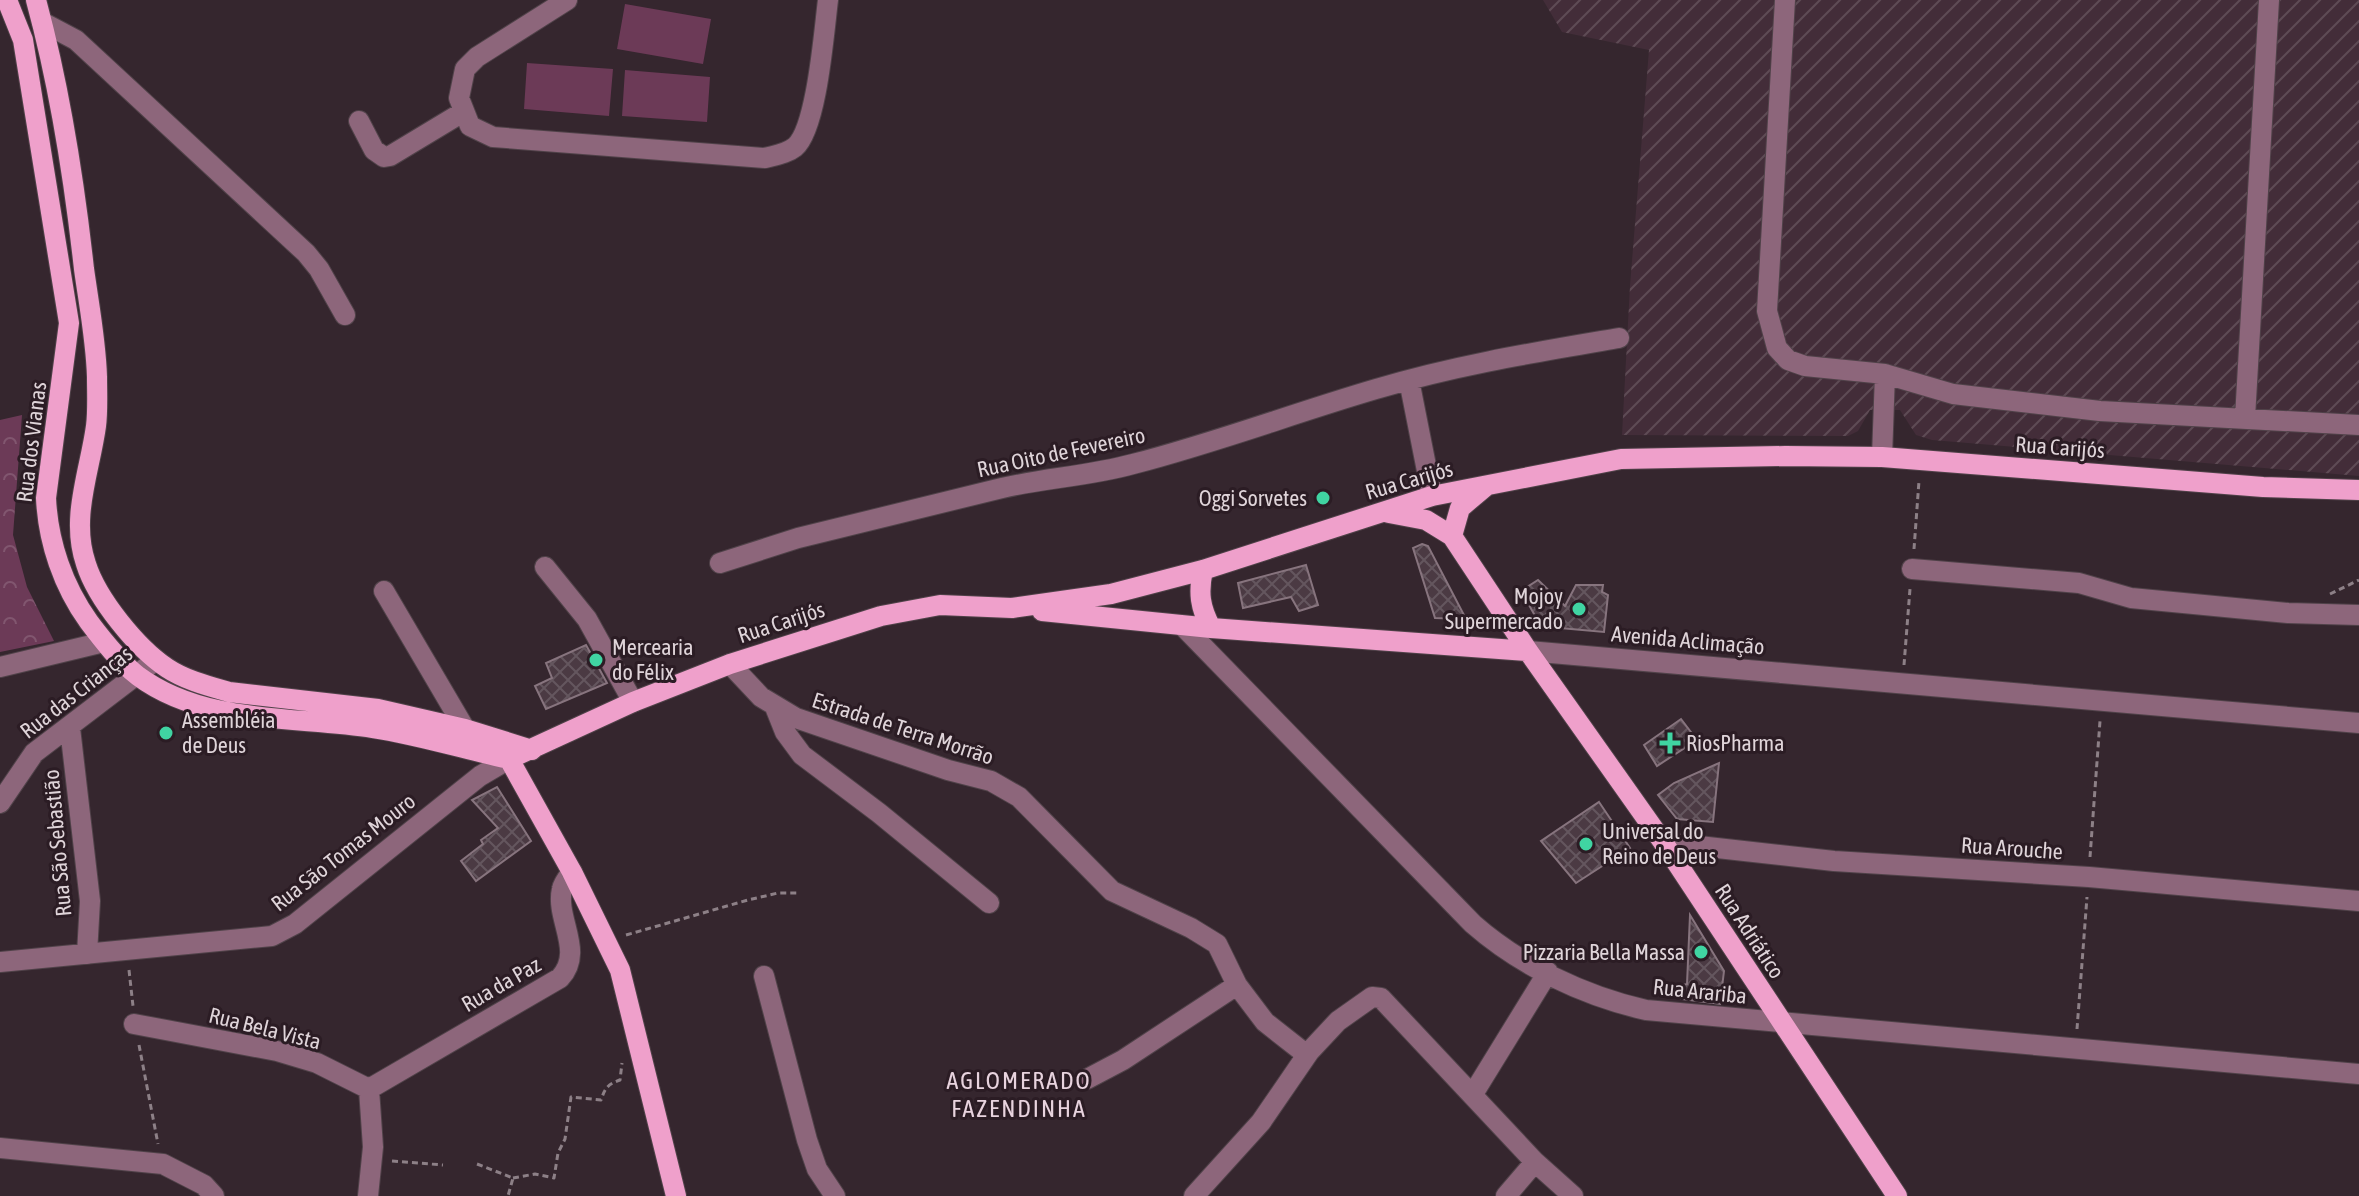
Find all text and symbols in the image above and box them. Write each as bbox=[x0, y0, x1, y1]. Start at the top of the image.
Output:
street label: Rua dos Vianas bbox=[11, 380, 51, 504]
street label: Rua Oito de Fevereiro bbox=[975, 421, 1147, 483]
street label: Rua Carijós bbox=[2014, 431, 2106, 463]
street label: Rua Carijós bbox=[1362, 455, 1456, 505]
place label: Oggi Sorvetes bbox=[1199, 485, 1307, 511]
marker: Oggi Sorvetes bbox=[1314, 489, 1332, 507]
place label: Mojoy Supermercado bbox=[1445, 583, 1563, 634]
street label: Rua Carijós bbox=[734, 596, 828, 648]
marker: Mojoy Supermercado bbox=[1570, 600, 1588, 618]
street label: Avenida Aclimação bbox=[1610, 620, 1766, 660]
place label: Mercearia do Félix bbox=[612, 634, 693, 685]
street label: Rua das Crianças bbox=[15, 640, 137, 744]
marker: Mercearia do Félix bbox=[587, 651, 605, 669]
street label: Estrada de Terra Morrão bbox=[809, 686, 997, 770]
place label: Assembléia de Deus bbox=[182, 707, 275, 758]
marker: Assembléia de Deus bbox=[157, 724, 175, 742]
place label: RiosPharma bbox=[1686, 730, 1784, 756]
marker: RiosPharma bbox=[1661, 734, 1679, 752]
street label: Rua São Sebastião bbox=[38, 768, 76, 918]
street label: Rua São Tomas Mouro bbox=[266, 788, 420, 916]
place label: Universal do Reino de Deus bbox=[1602, 818, 1716, 869]
street label: Rua Arouche bbox=[1960, 831, 2064, 865]
marker: Universal do Reino de Deus bbox=[1577, 835, 1595, 853]
street label: Rua Adriático bbox=[1710, 879, 1790, 983]
place label: Pizzaria Bella Massa bbox=[1523, 939, 1685, 965]
marker: Pizzaria Bella Massa bbox=[1692, 943, 1710, 961]
street label: Rua da Paz bbox=[457, 951, 545, 1017]
street label: Rua Arariba bbox=[1652, 973, 1748, 1009]
street label: Rua Bela Vista bbox=[206, 1002, 324, 1054]
district label: AGLOMERADO FAZENDINHA bbox=[947, 1067, 1091, 1122]

